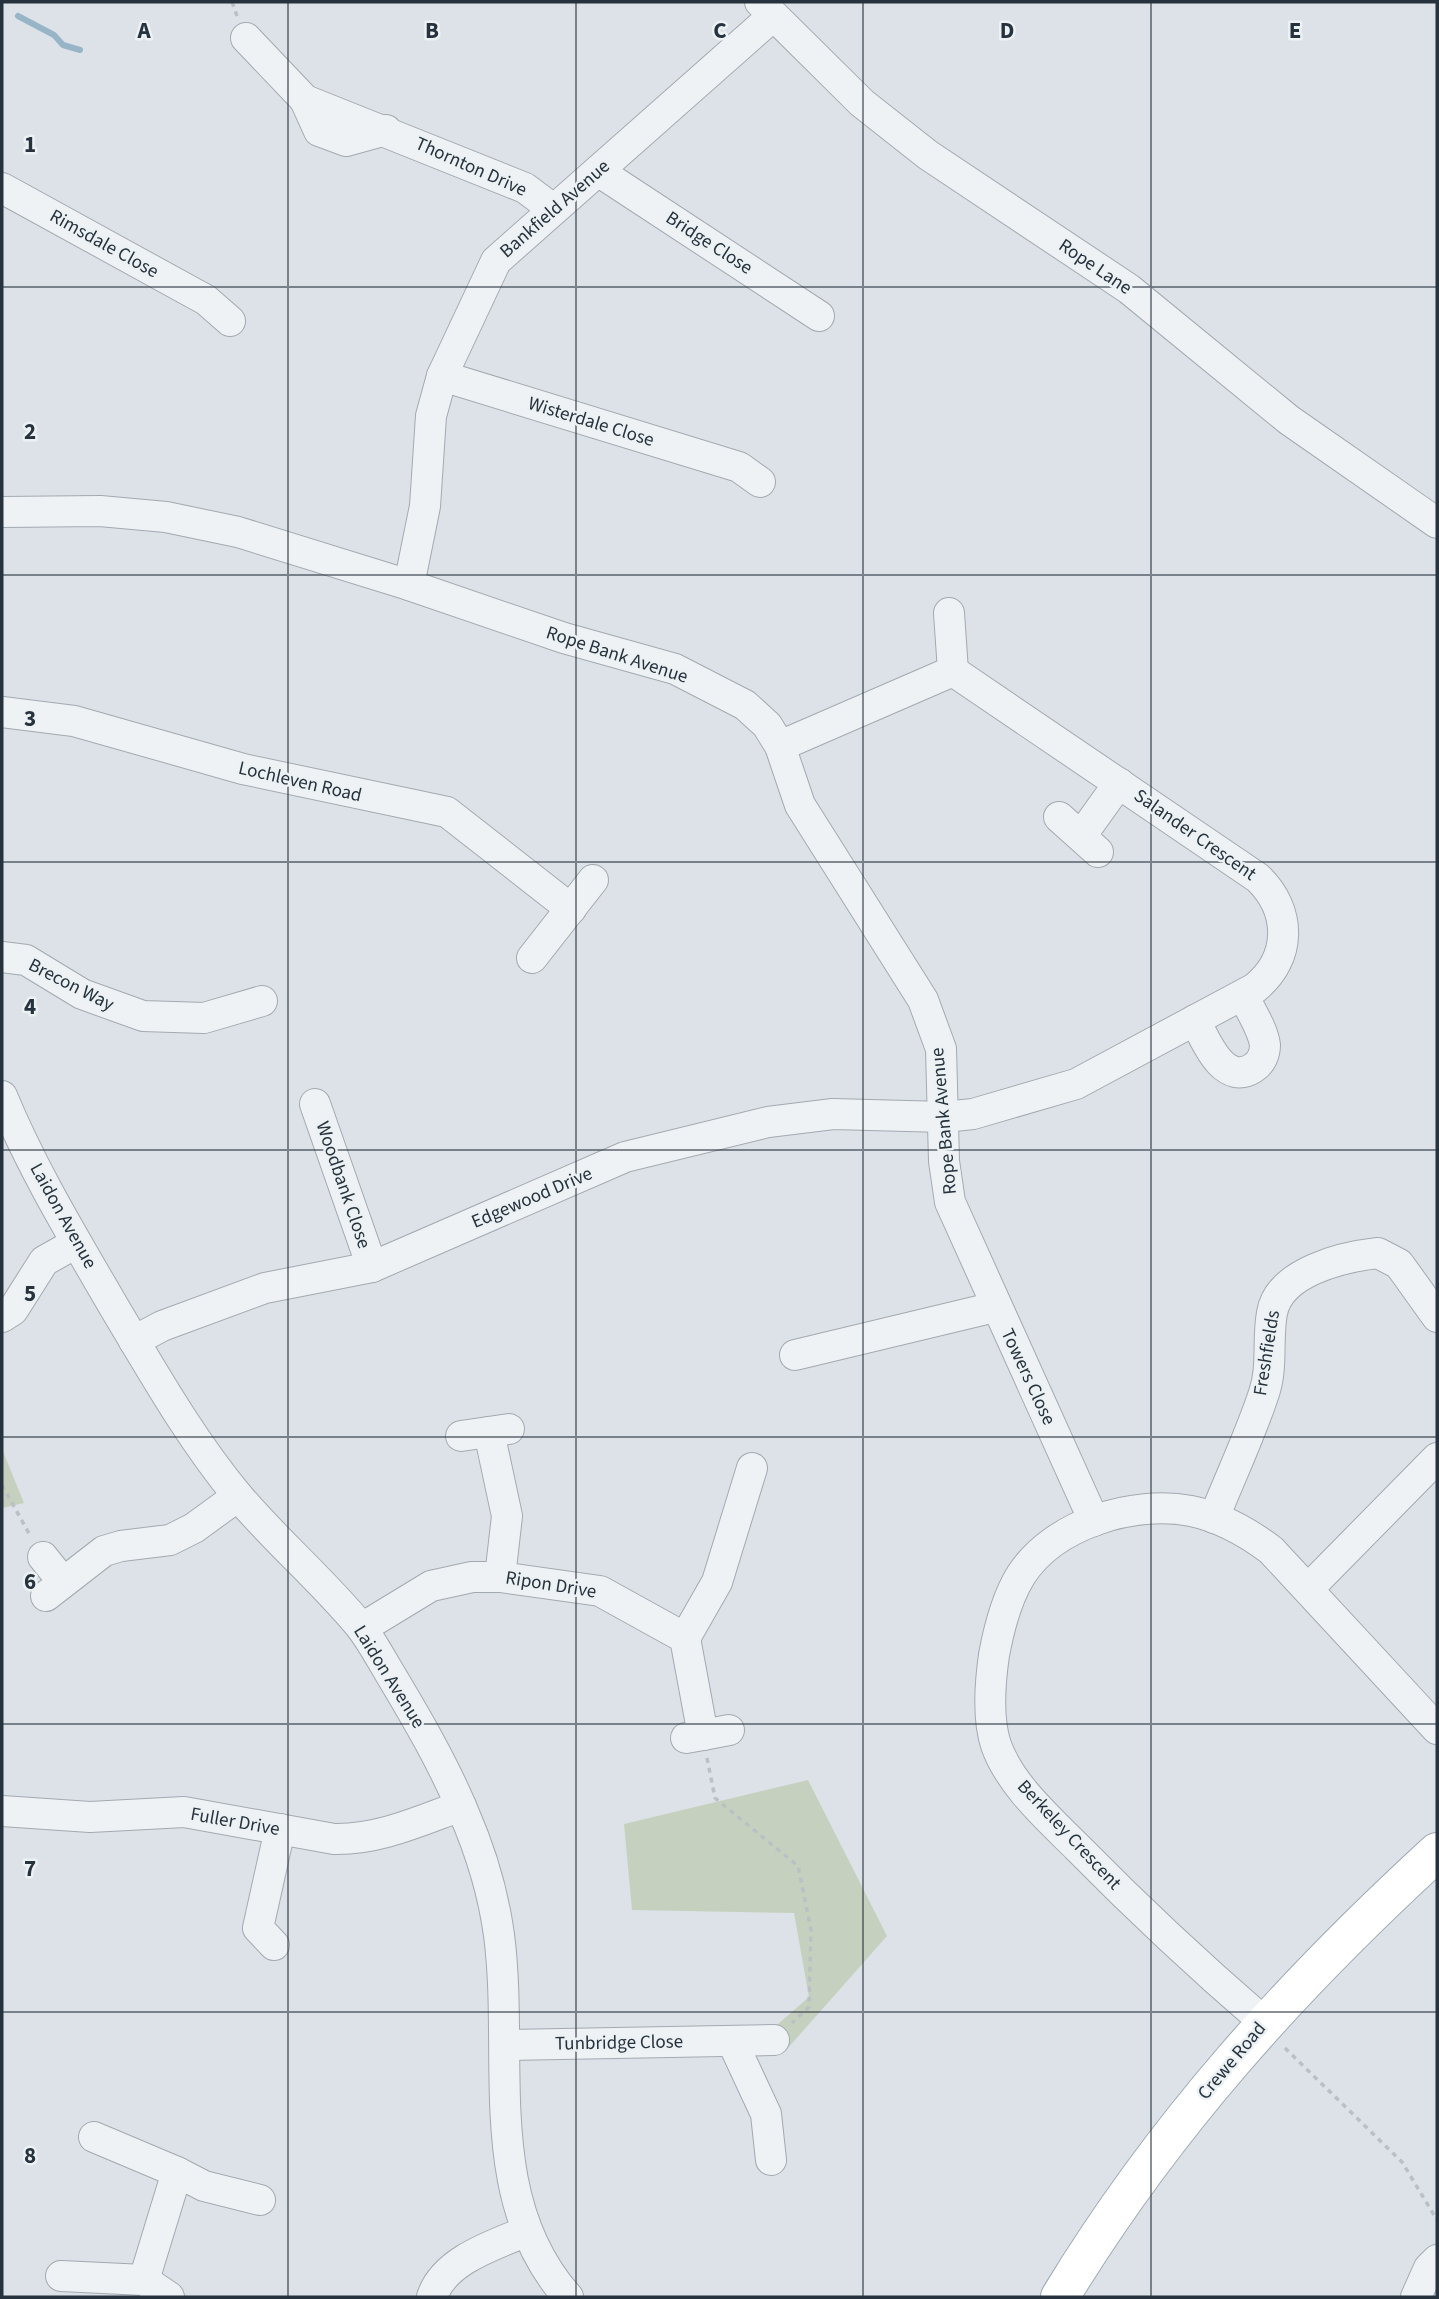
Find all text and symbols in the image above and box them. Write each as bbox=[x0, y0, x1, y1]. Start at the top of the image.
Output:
text: A bbox=[136, 14, 151, 47]
text: B bbox=[425, 14, 439, 47]
text: C bbox=[713, 14, 727, 47]
text: D bbox=[1000, 14, 1014, 47]
text: E bbox=[1289, 14, 1301, 47]
text: 1 bbox=[24, 128, 36, 161]
street label: Thornton Drive bbox=[411, 130, 531, 204]
street label: Bankfield Avenue bbox=[494, 154, 616, 264]
street label: Rimsdale Close bbox=[45, 203, 163, 285]
street label: Bridge Close bbox=[660, 205, 758, 281]
street label: Rope Lane bbox=[1053, 233, 1137, 301]
street label: Wisterdale Close bbox=[525, 390, 657, 454]
text: 2 bbox=[24, 415, 36, 448]
street label: Rope Bank Avenue bbox=[543, 619, 691, 691]
text: 3 bbox=[24, 702, 36, 735]
street label: Lochleven Road bbox=[236, 755, 364, 809]
street label: Salander Crescent bbox=[1128, 783, 1262, 888]
street label: Brecon Way bbox=[24, 952, 119, 1018]
text: 4 bbox=[24, 990, 36, 1023]
street label: Rope Bank Avenue bbox=[924, 1046, 964, 1196]
street label: Woodbank Close bbox=[309, 1118, 377, 1252]
street label: Laidon Avenue bbox=[23, 1158, 103, 1274]
street label: Edgewood Drive bbox=[467, 1160, 597, 1236]
text: 5 bbox=[24, 1277, 36, 1310]
street label: Freshfields bbox=[1247, 1308, 1287, 1398]
street label: Towers Close bbox=[994, 1324, 1062, 1430]
street label: Ripon Drive bbox=[504, 1564, 598, 1606]
text: 6 bbox=[24, 1565, 36, 1598]
street label: Laidon Avenue bbox=[347, 1620, 431, 1734]
street label: Berkeley Crescent bbox=[1011, 1774, 1128, 1896]
street label: Fuller Drive bbox=[188, 1801, 282, 1843]
text: 7 bbox=[24, 1852, 36, 1885]
street label: Crewe Road bbox=[1191, 2016, 1273, 2106]
street label: Tunbridge Close bbox=[555, 2028, 683, 2058]
text: 8 bbox=[24, 2139, 36, 2172]

